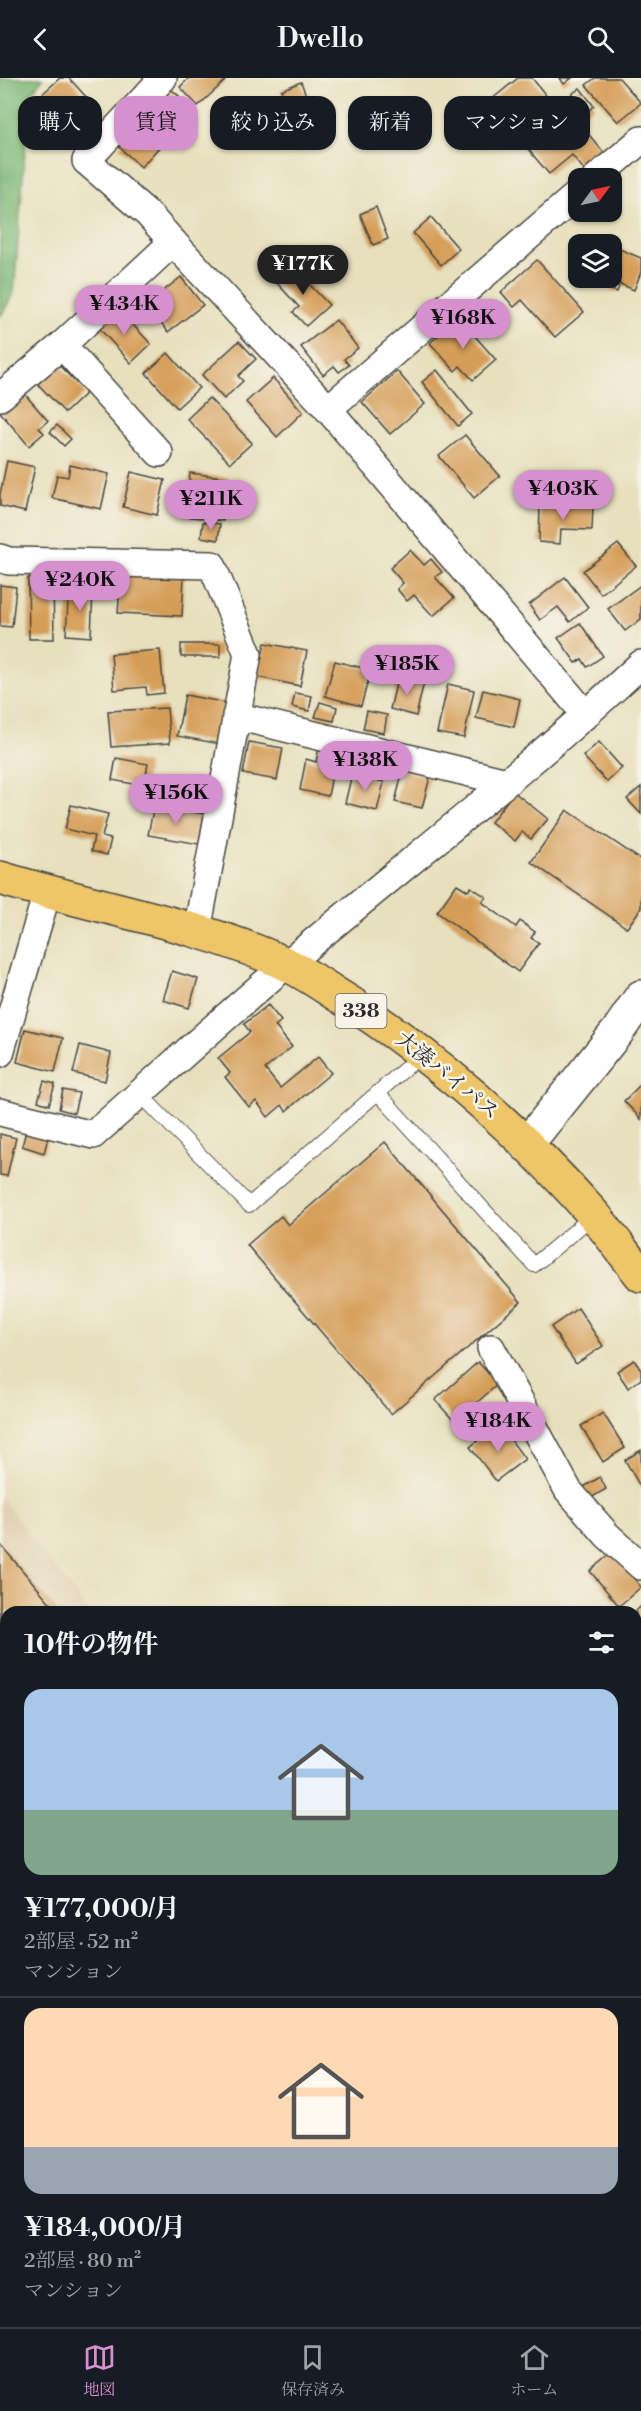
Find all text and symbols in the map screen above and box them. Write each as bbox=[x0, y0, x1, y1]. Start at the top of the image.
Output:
text: Dwello bbox=[277, 22, 364, 56]
icon: back bbox=[24, 23, 57, 56]
icon: search bbox=[584, 23, 617, 56]
chip: 購入 bbox=[18, 96, 102, 150]
chip: 賃貸 bbox=[114, 96, 198, 150]
chip: 絞り込み bbox=[210, 96, 336, 150]
chip: 新着 bbox=[348, 96, 432, 150]
chip: マンション bbox=[444, 96, 590, 150]
north arrow bbox=[568, 168, 622, 222]
map controls bbox=[568, 168, 622, 288]
button: layers bbox=[568, 234, 622, 288]
pin: ¥177K bbox=[261, 245, 345, 296]
text: ¥177K bbox=[271, 252, 335, 277]
pin: ¥434K bbox=[82, 285, 166, 336]
text: ¥434K bbox=[89, 292, 159, 317]
pin: ¥168K bbox=[421, 299, 505, 350]
text: ¥168K bbox=[430, 306, 496, 331]
pin: ¥403K bbox=[521, 470, 605, 521]
text: ¥403K bbox=[527, 477, 599, 502]
pin: ¥211K bbox=[169, 480, 253, 531]
text: ¥211K bbox=[179, 487, 243, 512]
pin: ¥240K bbox=[38, 561, 122, 612]
text: ¥240K bbox=[44, 568, 116, 593]
pin: ¥185K bbox=[365, 645, 449, 696]
text: ¥185K bbox=[374, 652, 440, 677]
pin: ¥138K bbox=[323, 741, 407, 792]
text: ¥138K bbox=[332, 748, 398, 773]
pin: ¥156K bbox=[134, 774, 218, 825]
text: ¥156K bbox=[143, 781, 209, 806]
road number: 338 bbox=[336, 994, 386, 1028]
street label: 大湊バイパス bbox=[390, 1026, 504, 1126]
pin: ¥184K bbox=[456, 1402, 540, 1453]
text: ¥184K bbox=[464, 1409, 532, 1434]
icon: filters bbox=[585, 1626, 618, 1659]
text: 10件の物件 bbox=[24, 1629, 159, 1661]
icon: home bbox=[267, 1728, 375, 1836]
text: ¥177,000/月 bbox=[24, 1893, 180, 1925]
text: 2部屋 · 52 m² bbox=[24, 1930, 138, 1955]
text: マンション bbox=[24, 1960, 123, 1985]
icon: home bbox=[267, 2047, 375, 2155]
text: ¥184,000/月 bbox=[24, 2212, 186, 2244]
text: 2部屋 · 80 m² bbox=[24, 2249, 141, 2274]
text: マンション bbox=[24, 2279, 123, 2304]
tab: 地図 bbox=[83, 2341, 116, 2400]
tab: 保存済み bbox=[281, 2341, 345, 2400]
tab: ホーム bbox=[510, 2341, 558, 2400]

